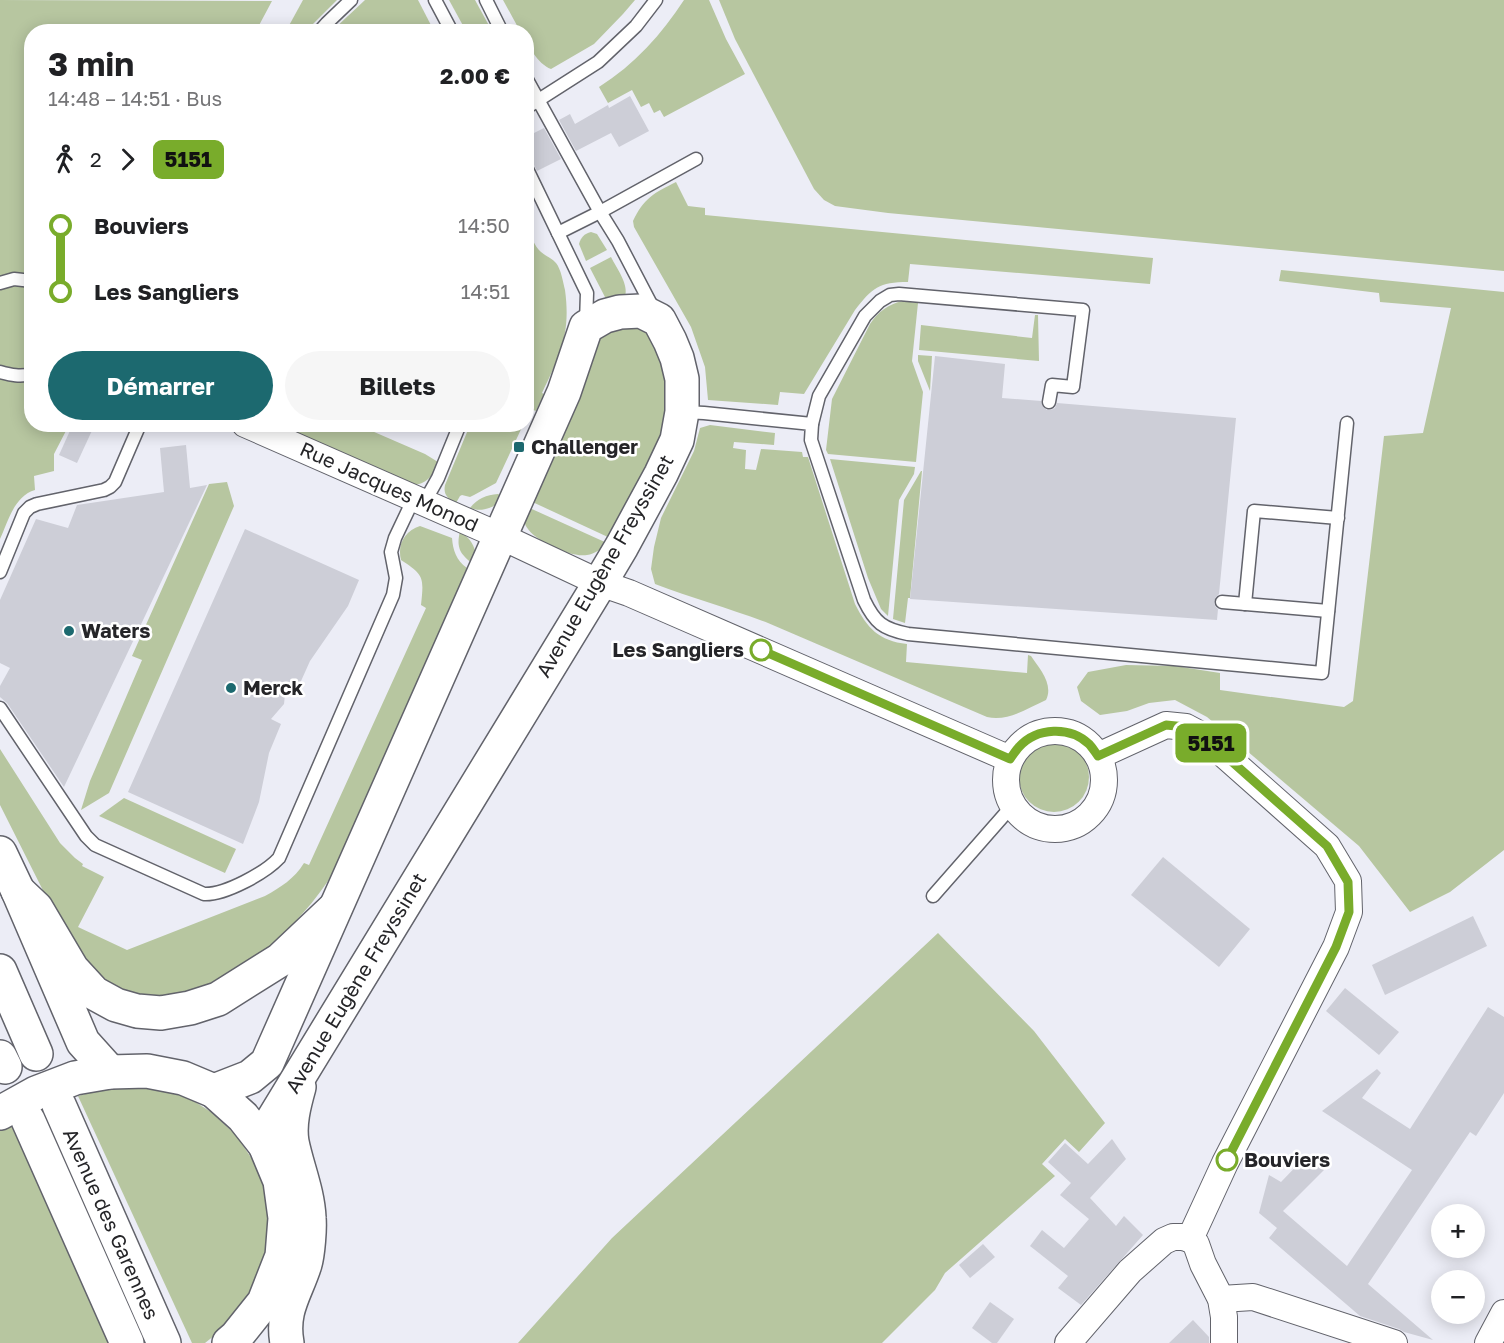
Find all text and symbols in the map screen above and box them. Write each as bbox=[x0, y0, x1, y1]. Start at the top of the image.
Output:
text: 3 min bbox=[48, 44, 134, 83]
text: 2.00 € bbox=[440, 62, 510, 89]
text: 14:48 – 14:51 · Bus bbox=[48, 86, 222, 110]
icon: walk bbox=[48, 143, 81, 176]
icon: forward bbox=[111, 143, 144, 176]
text: 5151 bbox=[165, 146, 212, 172]
text: 2 bbox=[90, 147, 102, 171]
text: Bouviers bbox=[94, 212, 189, 239]
text: 14:50 bbox=[458, 213, 510, 237]
text: Les Sangliers bbox=[94, 278, 239, 305]
text: 14:51 bbox=[461, 279, 510, 303]
button: Démarrer bbox=[48, 351, 273, 420]
button: Billets bbox=[285, 351, 510, 420]
place label: Challenger bbox=[531, 434, 638, 458]
street label: Rue Jacques Monod bbox=[297, 436, 482, 536]
marker: Challenger bbox=[512, 440, 526, 454]
street label: Avenue Eugène Freyssinet bbox=[530, 450, 678, 681]
place label: Waters bbox=[81, 618, 150, 642]
marker: Waters bbox=[62, 624, 76, 638]
place label: Les Sangliers bbox=[612, 637, 744, 661]
marker: Les Sangliers bbox=[750, 639, 772, 661]
place label: Merck bbox=[243, 675, 304, 699]
marker: Merck bbox=[224, 681, 238, 695]
line badge: 5151 bbox=[1169, 724, 1253, 762]
text: 5151 bbox=[1187, 730, 1235, 756]
street label: Avenue Eugène Freyssinet bbox=[280, 868, 431, 1097]
street label: Avenue des Garennes bbox=[59, 1124, 165, 1323]
place label: Bouviers bbox=[1244, 1147, 1330, 1171]
marker: Bouviers bbox=[1216, 1149, 1238, 1171]
map controls bbox=[1431, 1204, 1485, 1324]
button: + bbox=[1431, 1204, 1485, 1258]
button: − bbox=[1431, 1270, 1485, 1324]

